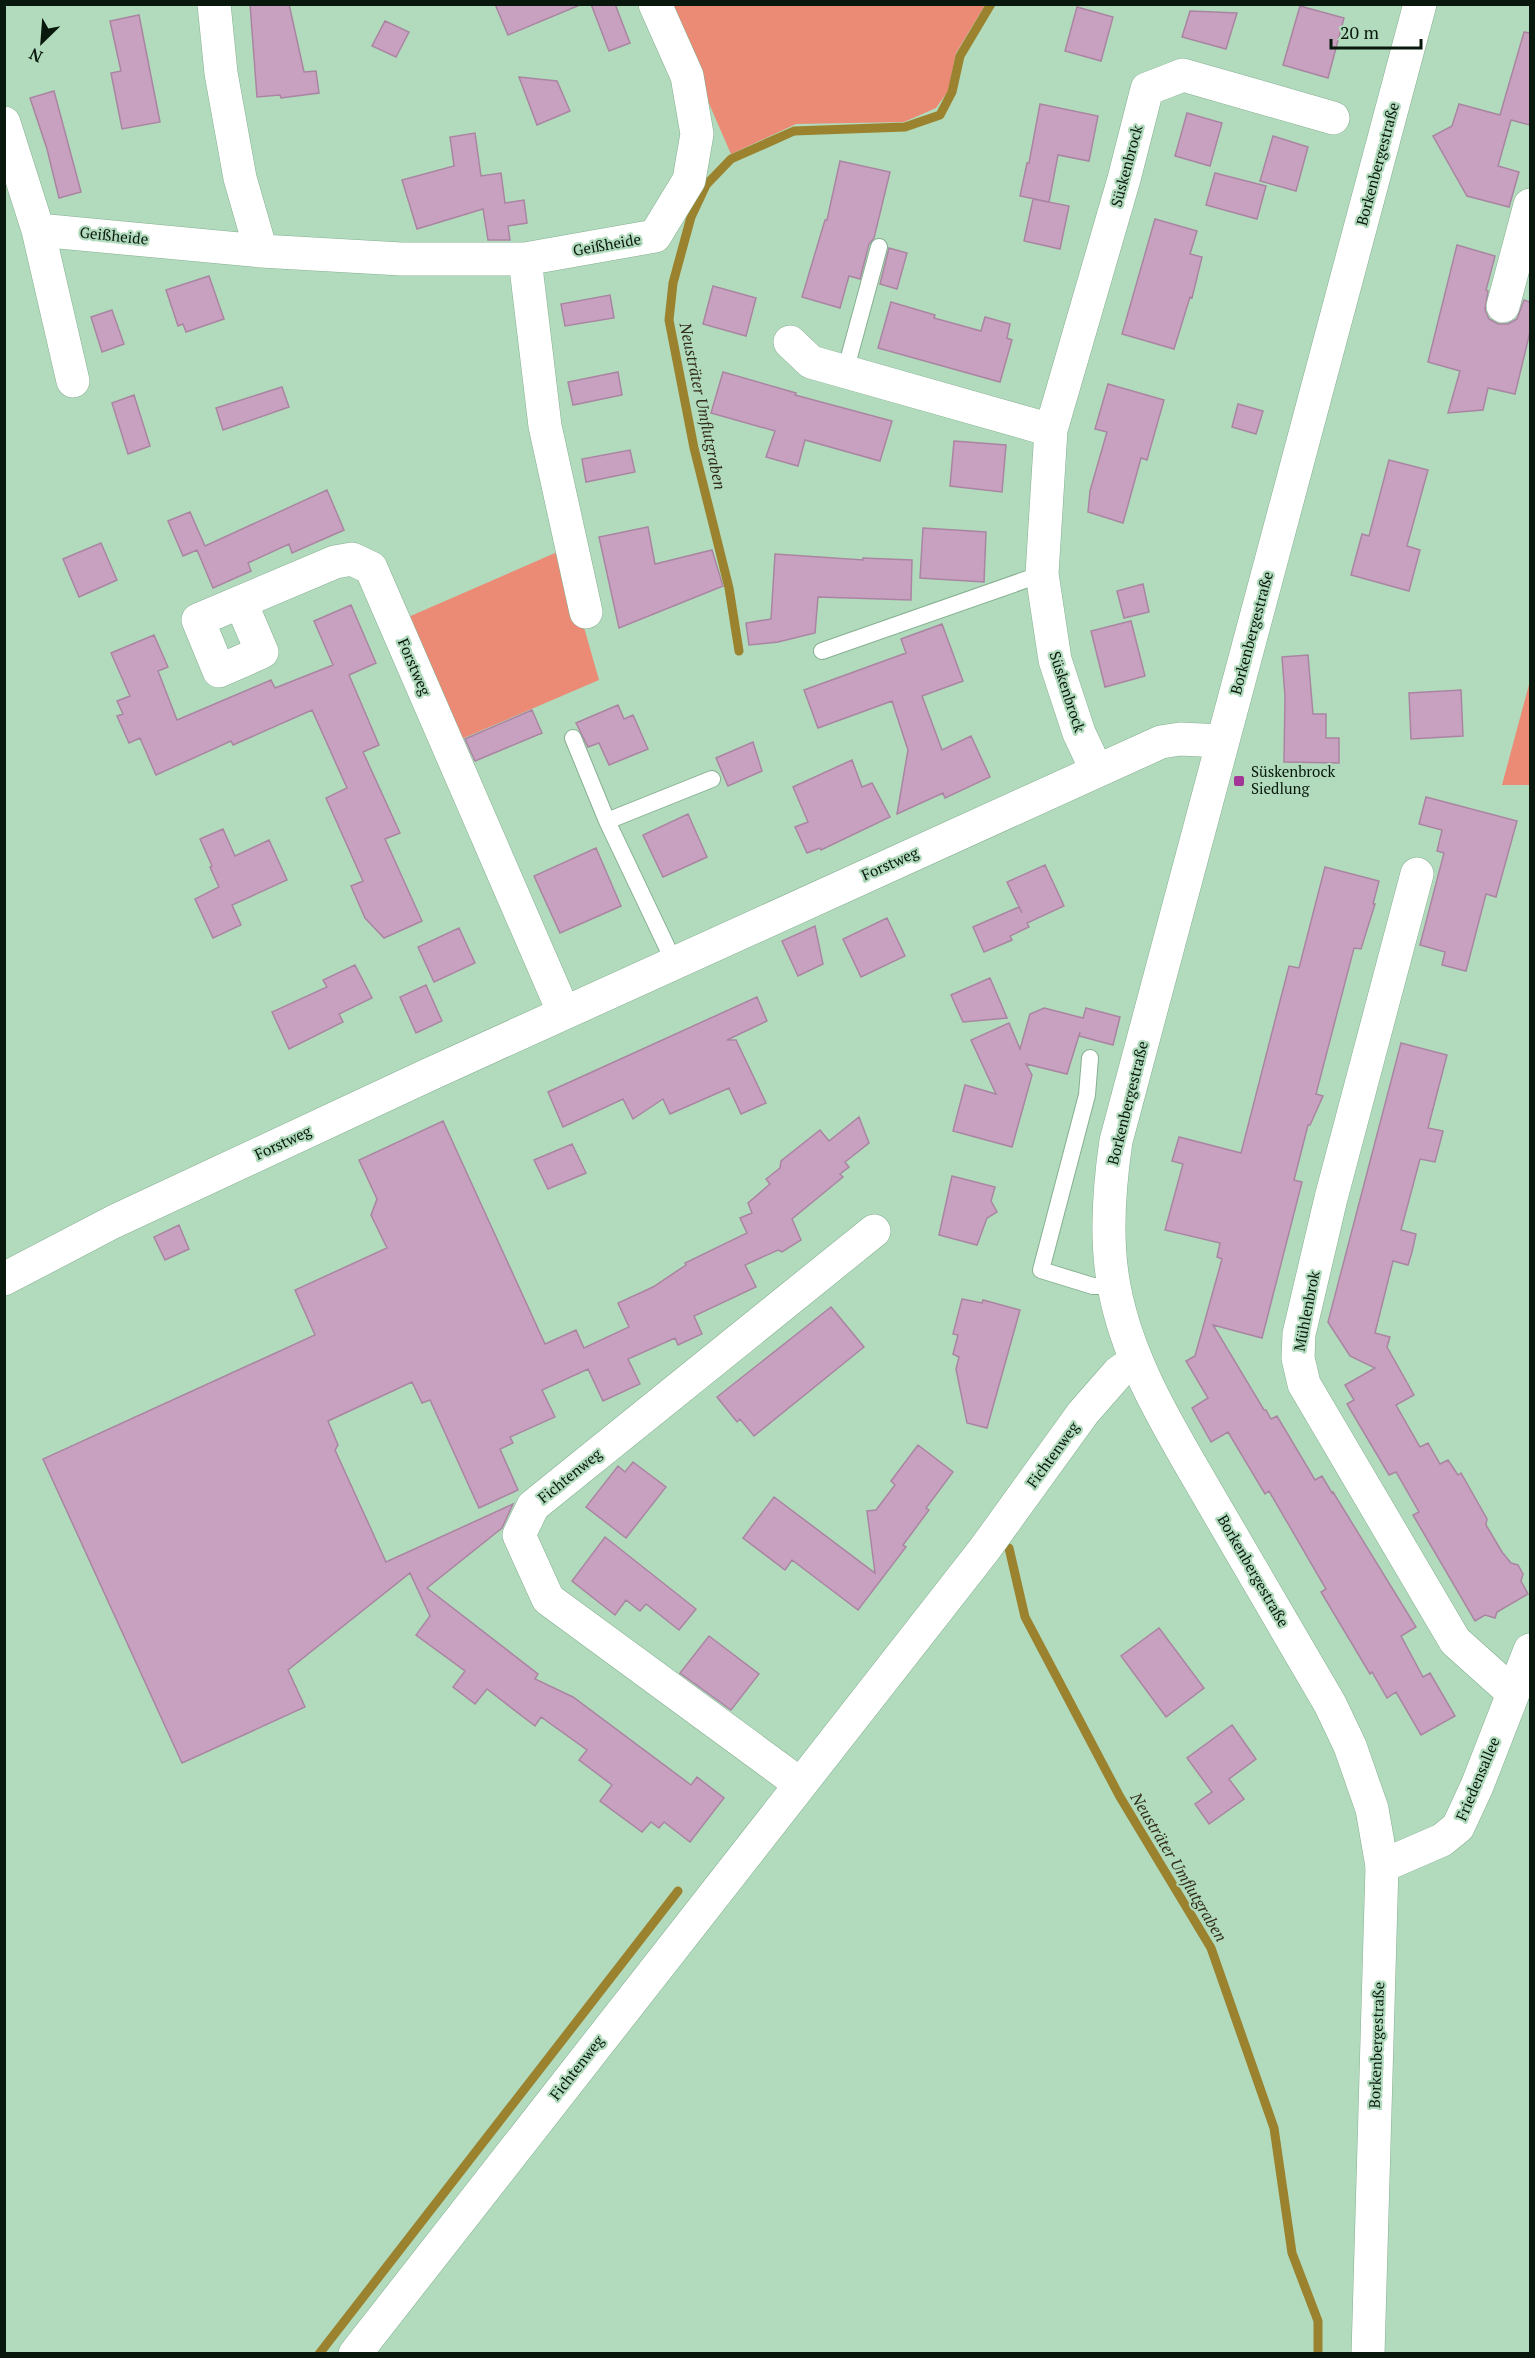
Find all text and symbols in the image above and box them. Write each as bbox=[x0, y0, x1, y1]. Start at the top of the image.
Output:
north arrow bbox=[12, 12, 72, 72]
scale bar bbox=[1331, 12, 1421, 50]
text: 20 m bbox=[1340, 20, 1380, 44]
text: N bbox=[26, 43, 46, 68]
street label: Borkenbergestraße bbox=[1351, 100, 1403, 228]
street label: Süskenbrock bbox=[1105, 122, 1147, 209]
street label: Geißheide bbox=[79, 221, 149, 249]
street label: Geißheide bbox=[571, 228, 642, 260]
water label: Neusträter Umflutgraben bbox=[674, 319, 731, 492]
street label: Borkenbergestraße bbox=[1225, 569, 1277, 697]
street label: Forstweg bbox=[394, 635, 436, 699]
street label: Süskenbrock bbox=[1045, 649, 1091, 735]
place label: Süskenbrock Siedlung bbox=[1251, 761, 1335, 798]
marker: Süskenbrock Siedlung bbox=[1232, 774, 1246, 788]
street label: Forstweg bbox=[858, 841, 922, 885]
street label: Borkenbergestraße bbox=[1102, 1039, 1152, 1167]
street label: Forstweg bbox=[251, 1120, 315, 1164]
street label: Mühlenbrok bbox=[1288, 1269, 1324, 1353]
street label: Fichtenweg bbox=[1022, 1417, 1083, 1491]
street label: Fichtenweg bbox=[533, 1443, 606, 1507]
street label: Borkenbergestraße bbox=[1214, 1511, 1294, 1630]
street label: Friedensallee bbox=[1450, 1734, 1504, 1823]
water label: Neusträter Umflutgraben bbox=[1125, 1787, 1232, 1946]
street label: Borkenbergestraße bbox=[1364, 1981, 1388, 2109]
street label: Fichtenweg bbox=[545, 2030, 608, 2104]

